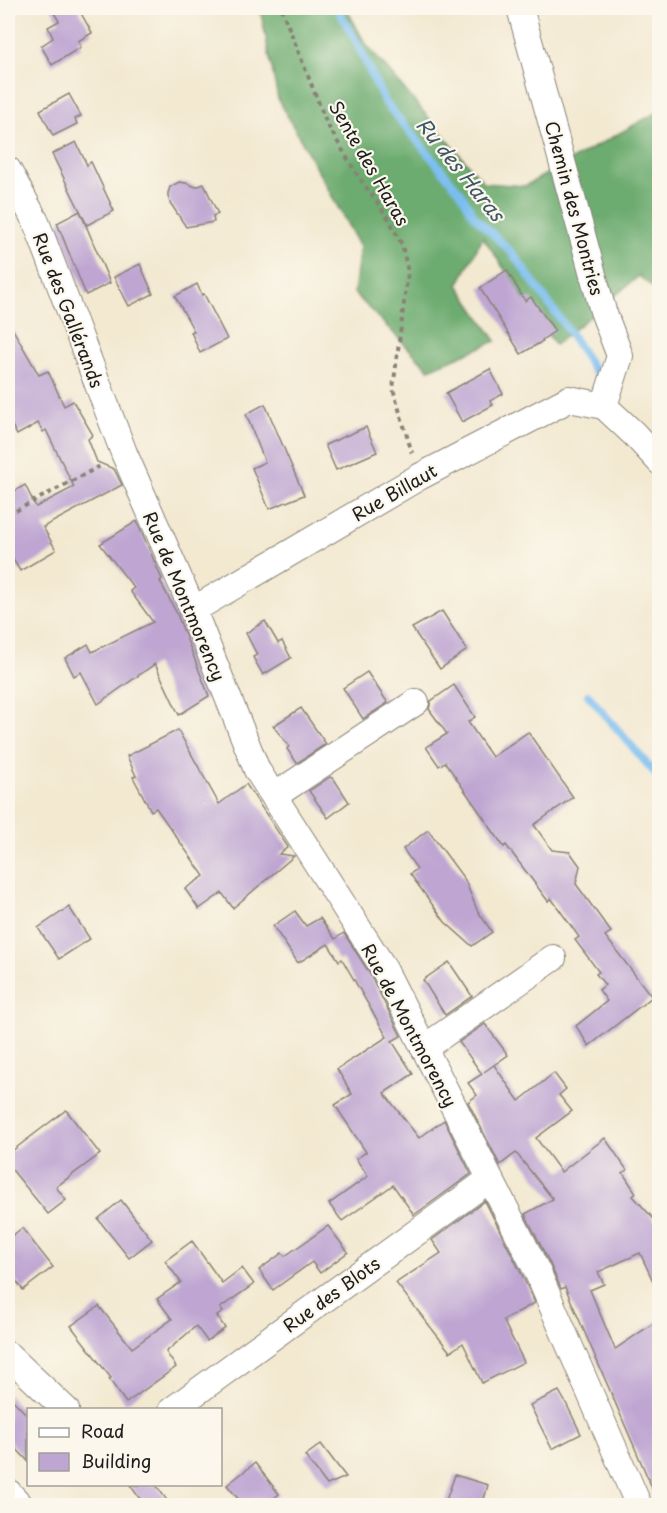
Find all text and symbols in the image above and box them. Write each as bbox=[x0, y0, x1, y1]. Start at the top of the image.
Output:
street label: Sente des Haras bbox=[323, 95, 417, 231]
water label: Ru des Haras bbox=[410, 111, 513, 229]
street label: Chemin des Montries bbox=[539, 118, 611, 298]
street label: Rue des Gallérands bbox=[27, 228, 111, 392]
street label: Rue Billaut bbox=[346, 457, 442, 527]
street label: Rue de Montmorency bbox=[137, 507, 233, 685]
street label: Rue de Montmorency bbox=[355, 938, 465, 1112]
street label: Rue des Blots bbox=[277, 1250, 385, 1338]
legend bbox=[27, 1408, 222, 1486]
text: Road bbox=[81, 1417, 125, 1444]
text: Building bbox=[81, 1447, 151, 1474]

